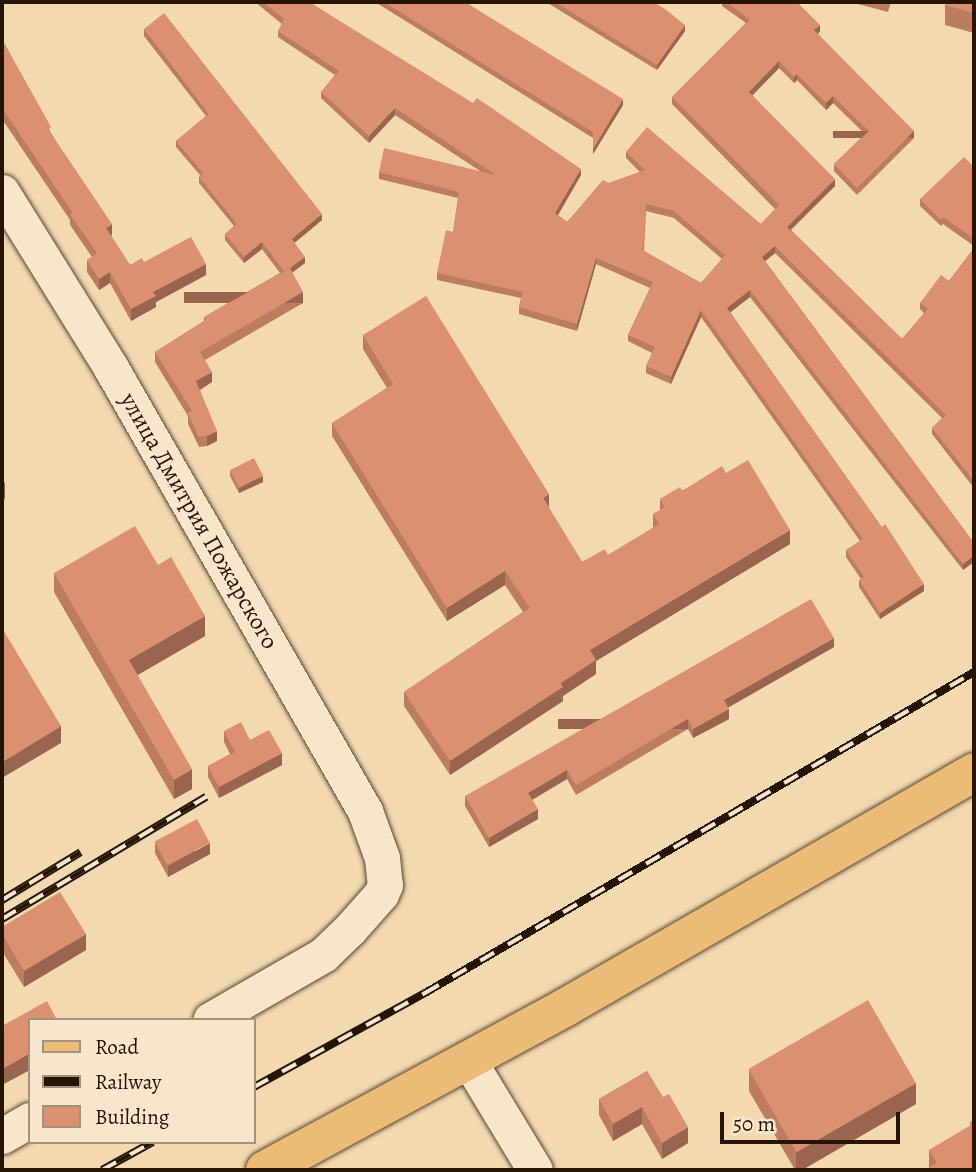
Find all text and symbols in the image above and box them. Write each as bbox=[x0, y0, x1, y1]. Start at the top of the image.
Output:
street label: улица Дмитрия Пожарского bbox=[114, 388, 284, 654]
legend bbox=[28, 1018, 256, 1144]
text: Road bbox=[95, 1033, 139, 1061]
text: Railway bbox=[95, 1068, 161, 1096]
scale bar bbox=[724, 1098, 904, 1142]
text: Building bbox=[95, 1103, 169, 1131]
text: 50 m bbox=[733, 1110, 775, 1138]

